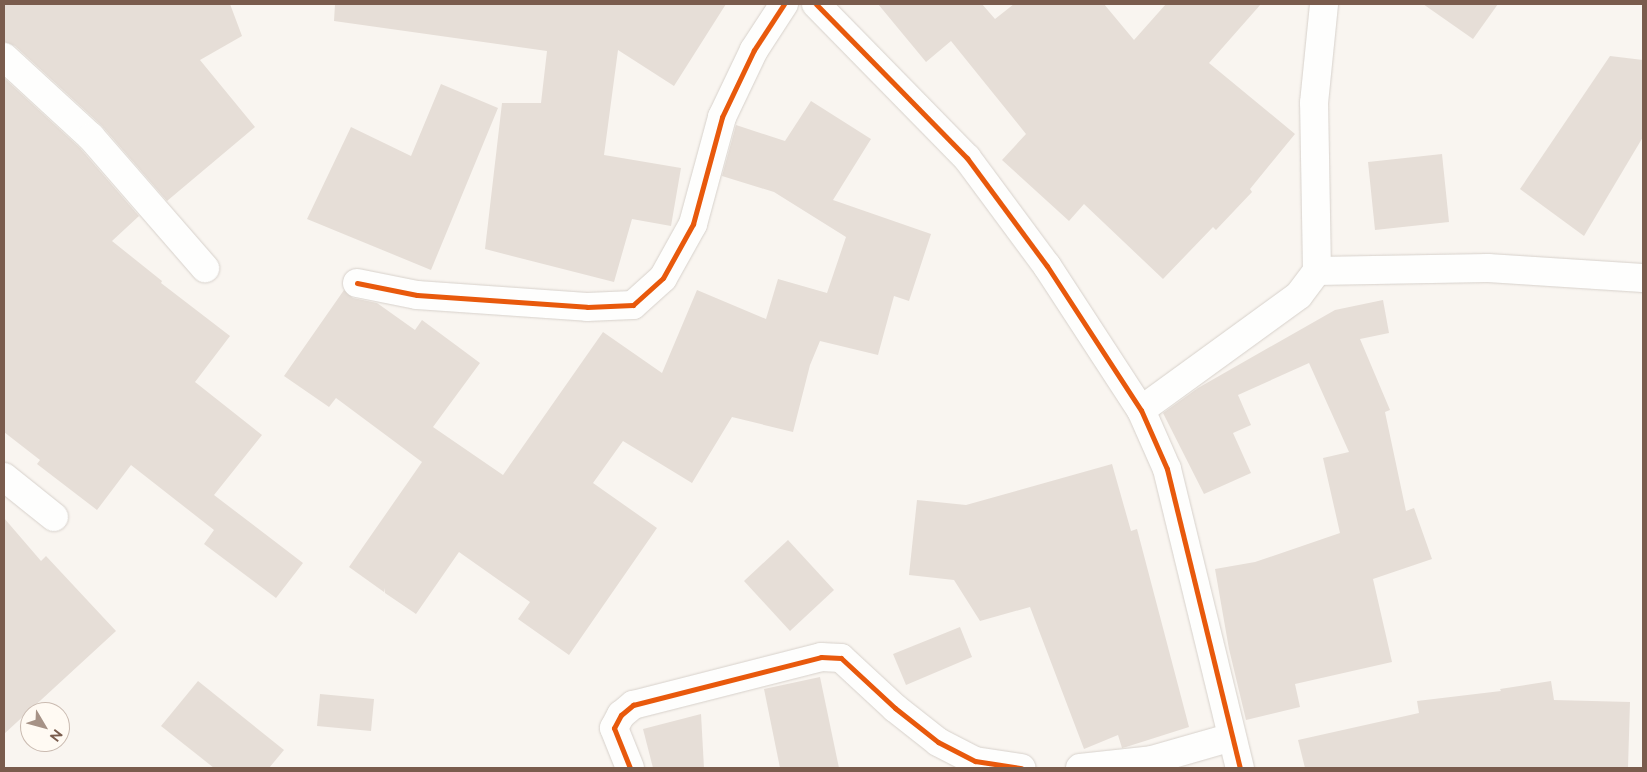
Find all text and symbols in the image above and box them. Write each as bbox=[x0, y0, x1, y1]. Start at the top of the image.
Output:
north arrow bbox=[20, 702, 70, 752]
text: N bbox=[47, 726, 66, 745]

